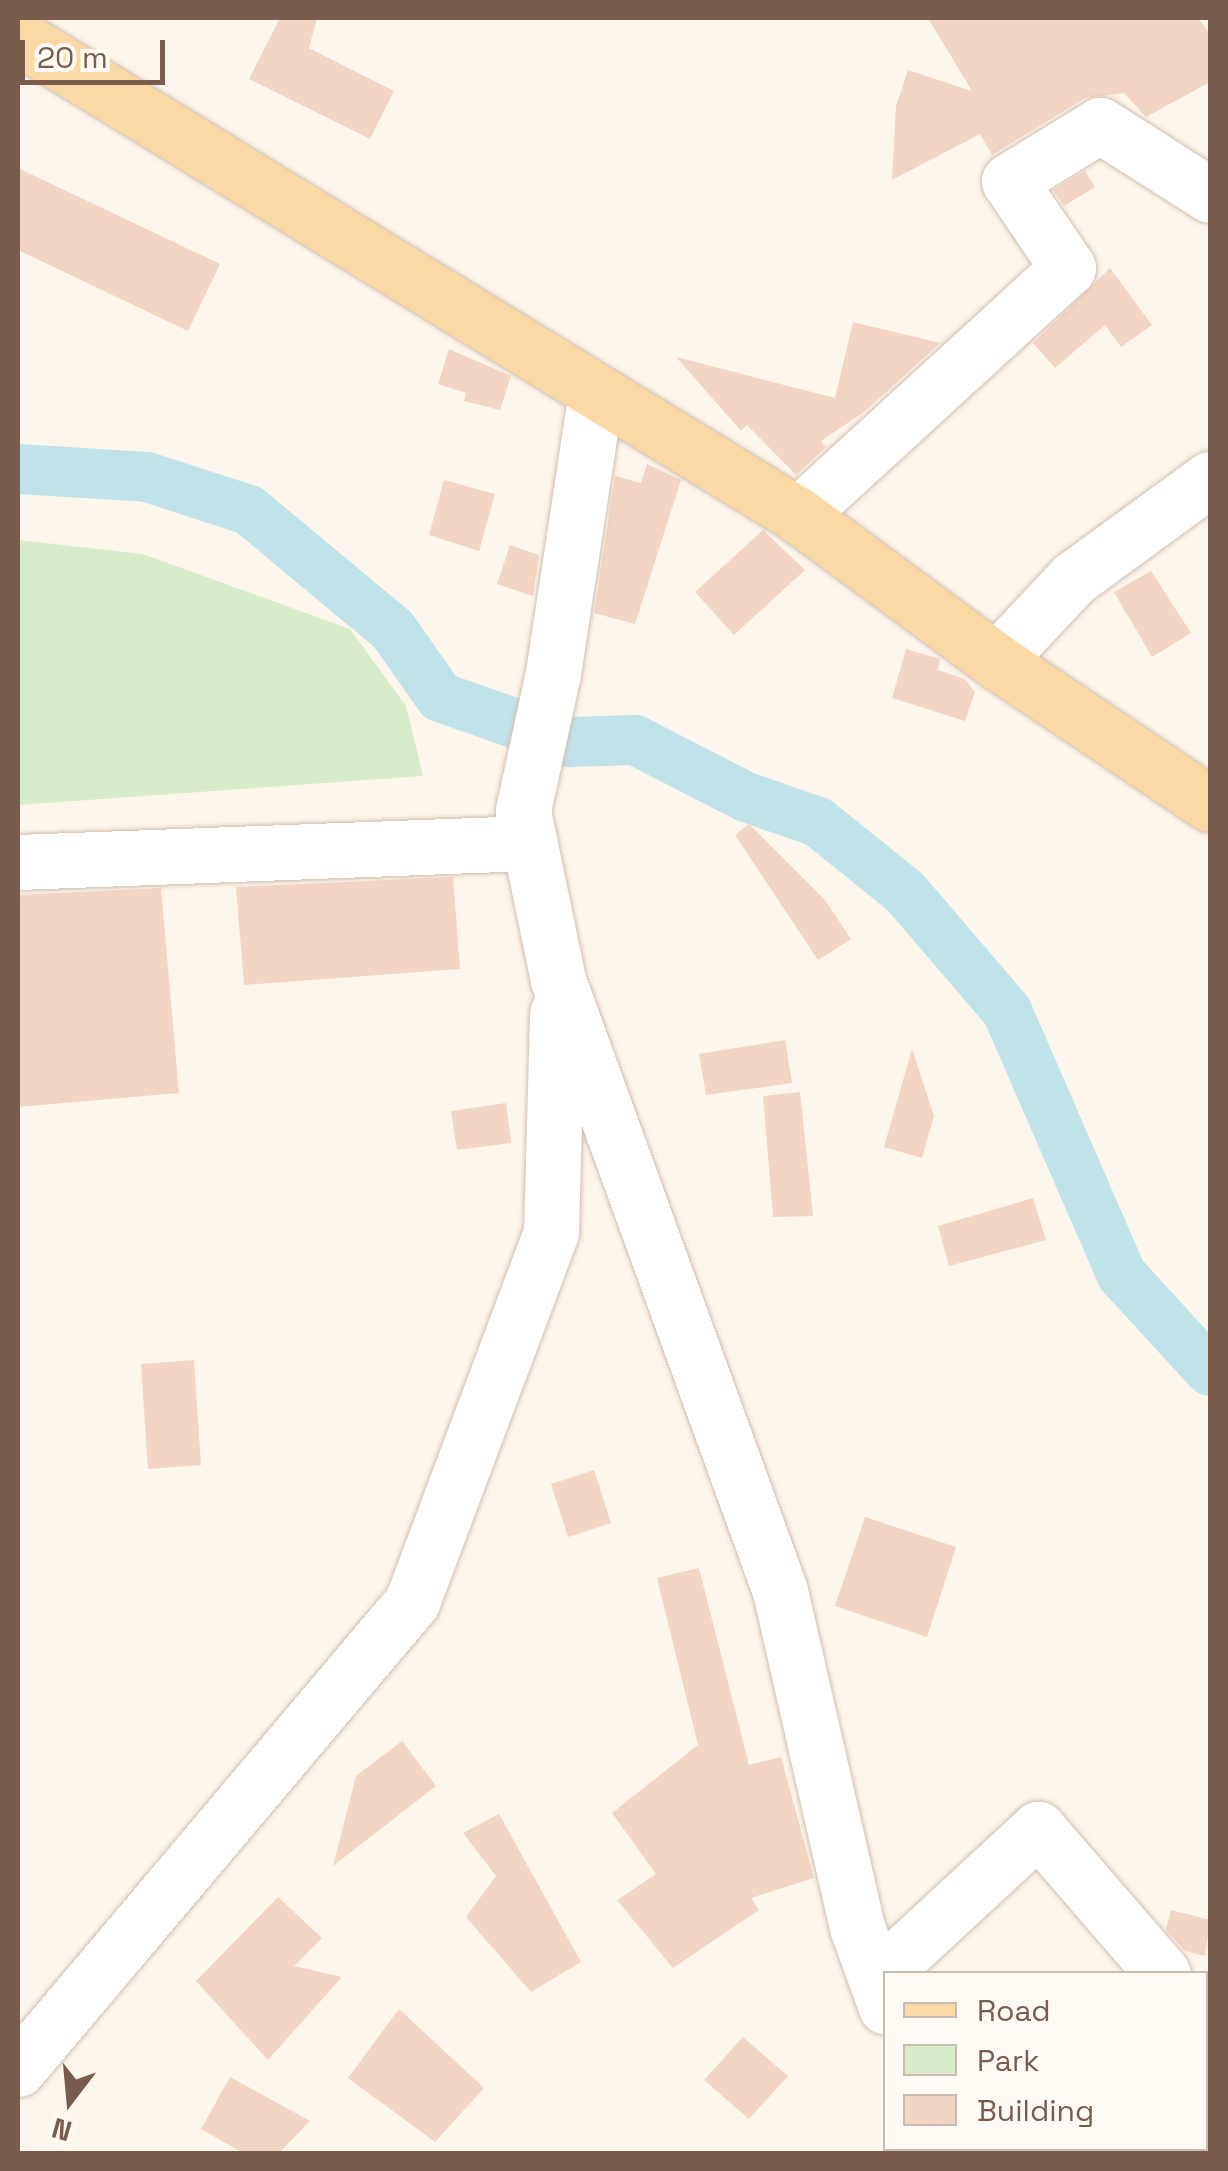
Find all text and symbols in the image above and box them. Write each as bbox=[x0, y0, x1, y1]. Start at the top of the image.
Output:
scale bar bbox=[25, 20, 170, 82]
text: 20 m bbox=[37, 38, 108, 77]
legend bbox=[883, 1971, 1208, 2151]
text: Road bbox=[977, 1991, 1051, 2030]
text: Park bbox=[977, 2041, 1039, 2080]
north arrow bbox=[20, 2051, 120, 2151]
text: Building bbox=[977, 2091, 1094, 2130]
text: N bbox=[48, 2110, 76, 2150]

